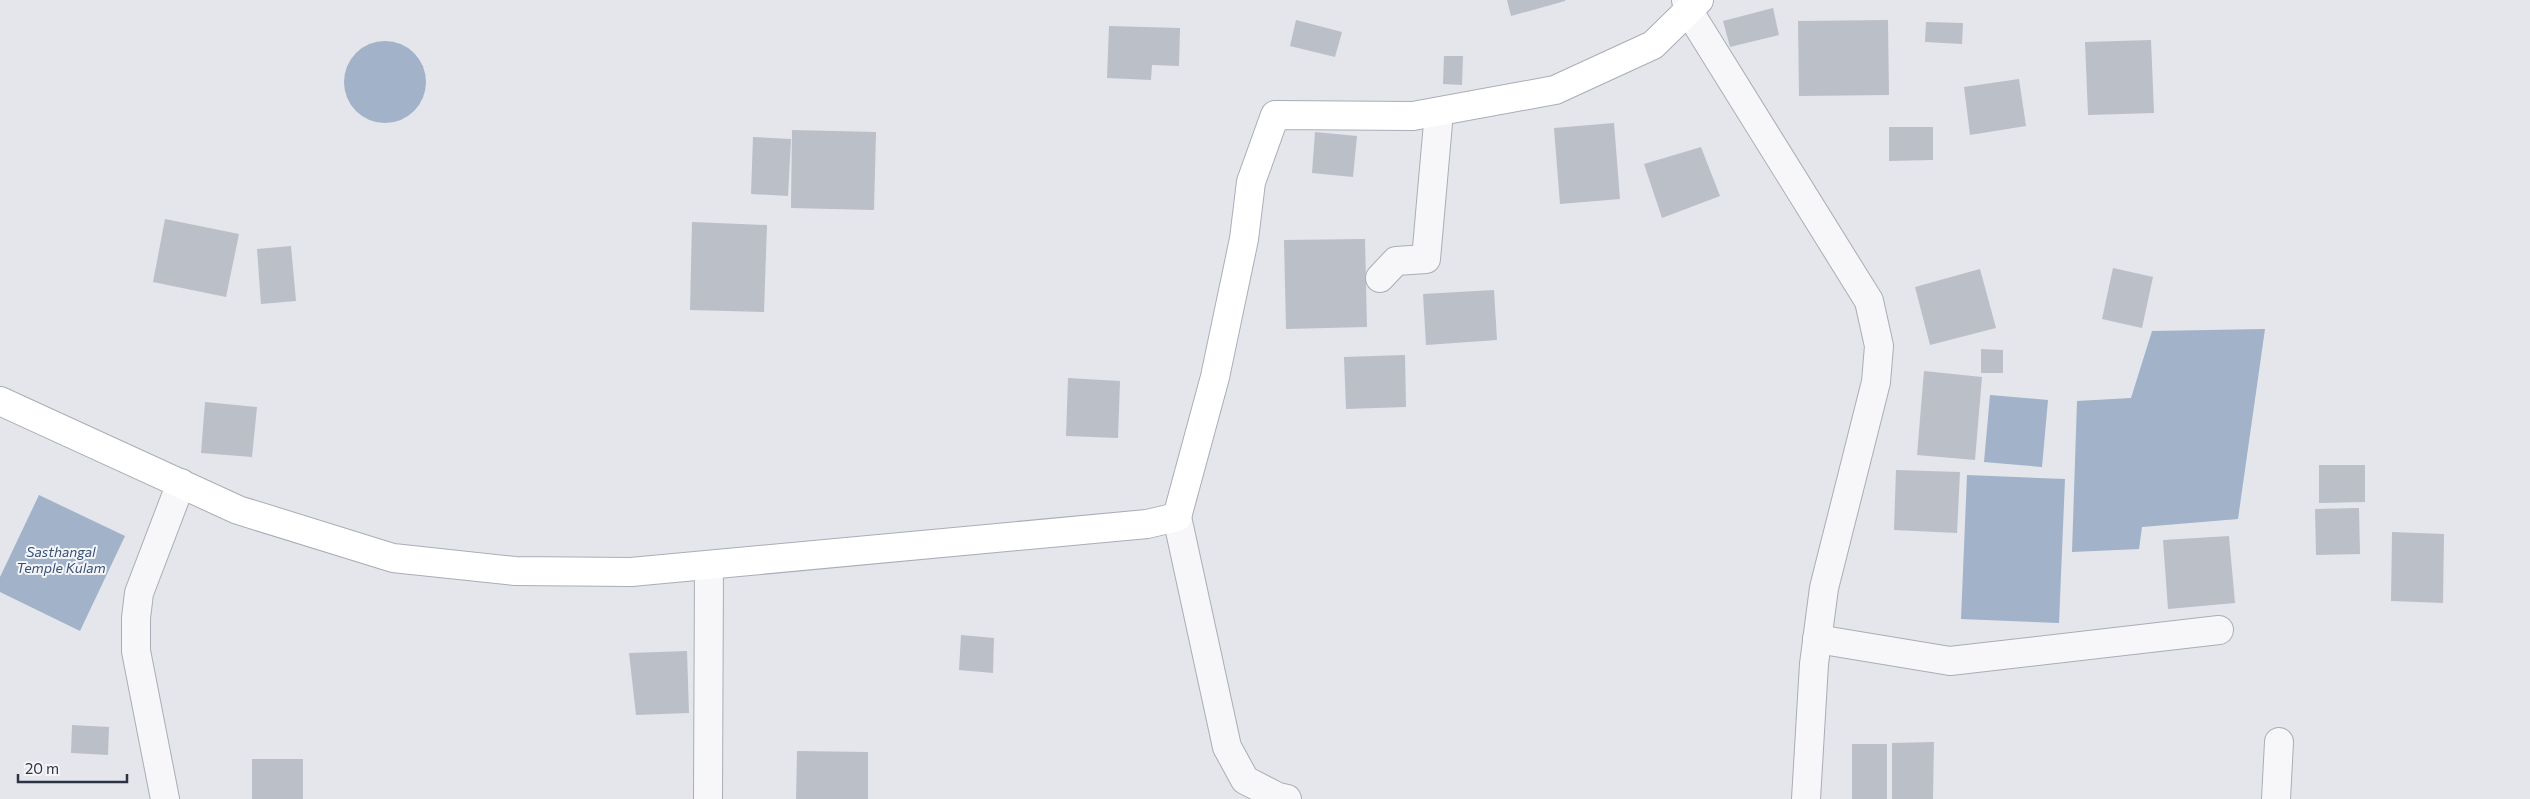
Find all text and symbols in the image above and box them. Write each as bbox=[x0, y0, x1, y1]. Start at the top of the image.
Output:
water label: Sasthangal Temple Kulam bbox=[16, 543, 106, 576]
scale bar bbox=[18, 752, 126, 784]
text: 20 m bbox=[25, 759, 59, 777]

